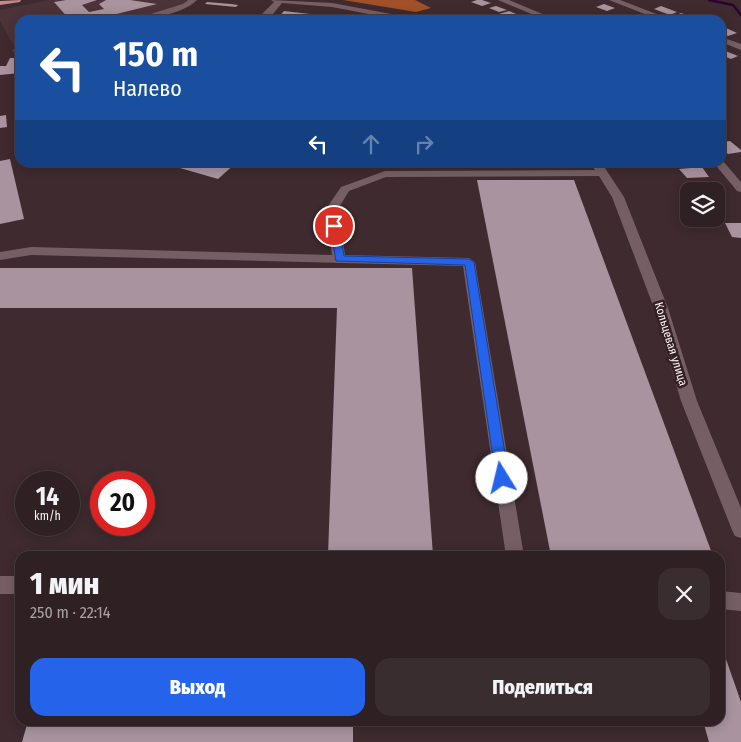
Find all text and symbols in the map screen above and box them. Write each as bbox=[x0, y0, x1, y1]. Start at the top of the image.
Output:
text: 150 m bbox=[113, 33, 198, 75]
icon: left bbox=[30, 35, 95, 100]
text: Налево bbox=[113, 75, 182, 102]
icon: left bbox=[304, 130, 332, 158]
icon: ahead bbox=[357, 130, 385, 158]
icon: right bbox=[410, 130, 438, 158]
map controls bbox=[680, 182, 725, 227]
button: layers bbox=[680, 182, 725, 227]
pin bbox=[313, 205, 355, 247]
icon: arrive bbox=[320, 212, 348, 240]
street label: Кольцевая улица bbox=[652, 300, 690, 388]
position arrow bbox=[475, 451, 527, 503]
speed limit sign: 20 bbox=[90, 471, 155, 536]
text: 14 bbox=[36, 482, 59, 512]
text: km/h bbox=[34, 509, 61, 523]
text: 1 мин bbox=[30, 566, 99, 602]
button: close bbox=[658, 568, 710, 620]
text: 250 m · 22:14 bbox=[30, 603, 111, 622]
button: Выход bbox=[30, 658, 365, 716]
button: Поделиться bbox=[375, 658, 710, 716]

